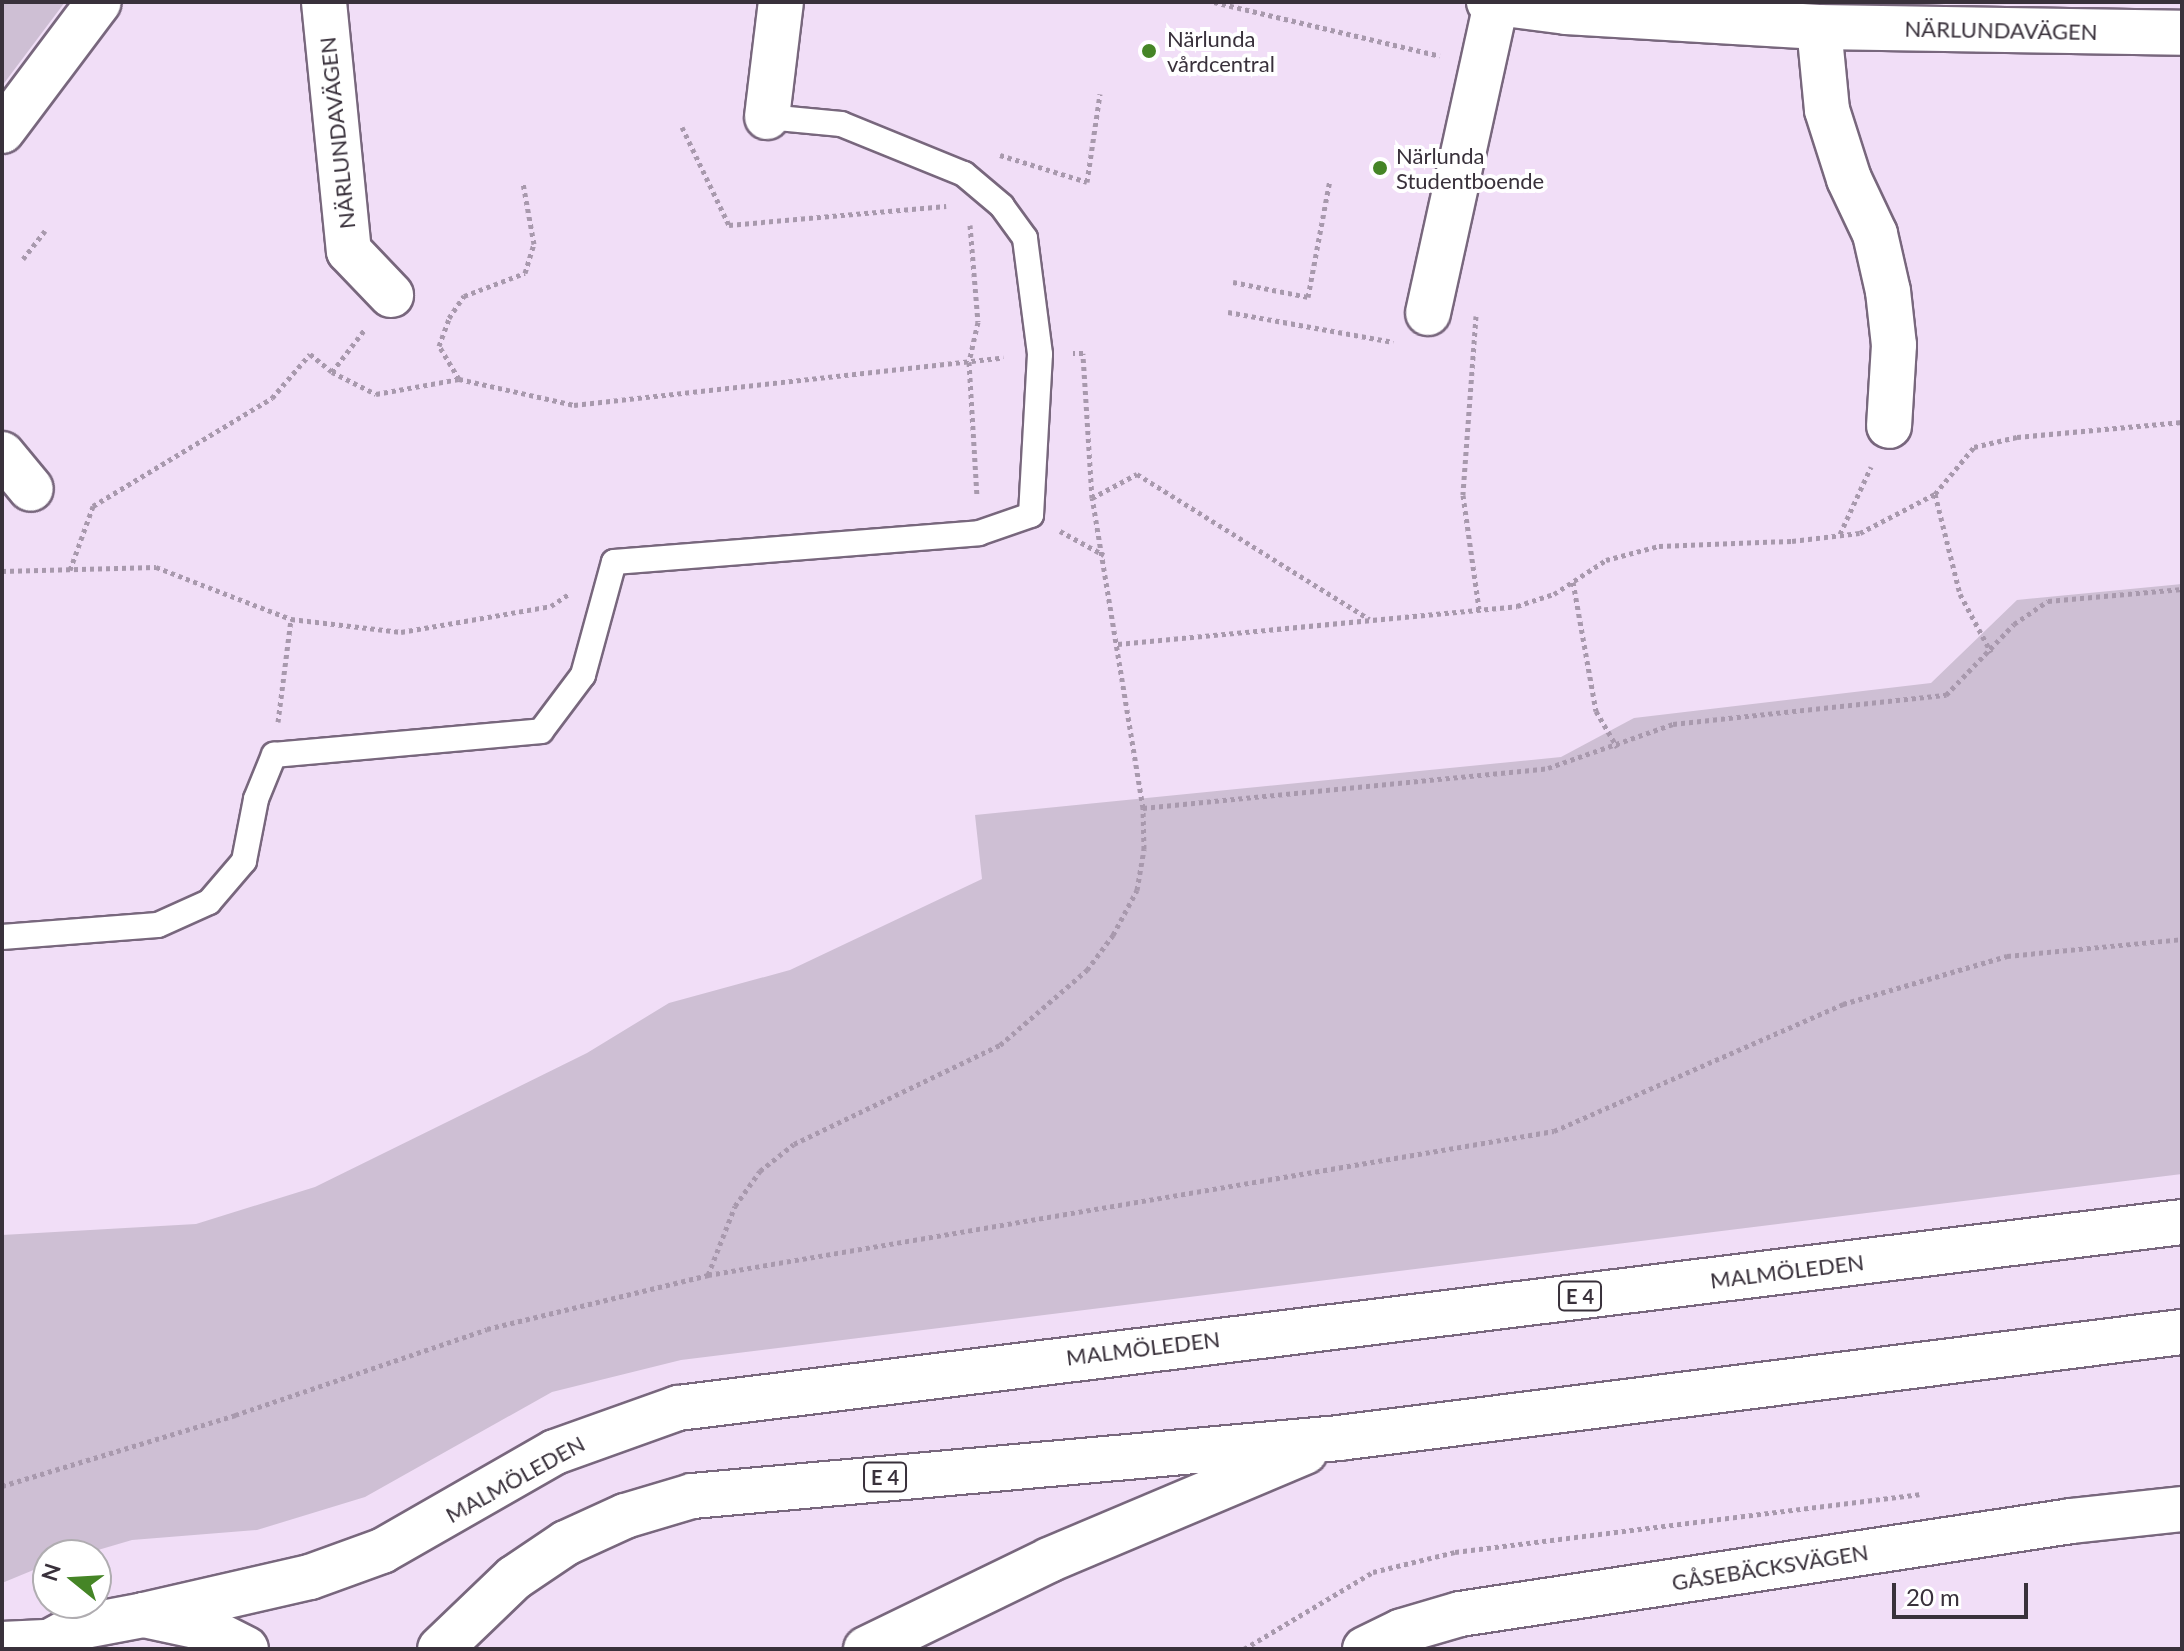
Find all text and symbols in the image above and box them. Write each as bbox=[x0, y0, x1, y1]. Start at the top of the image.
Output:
street label: NÄRLUNDAVÄGEN bbox=[1904, 15, 2098, 45]
place label: Närlunda vårdcentral bbox=[1167, 25, 1275, 76]
street label: NÄRLUNDAVÄGEN bbox=[314, 36, 360, 230]
marker: Närlunda vårdcentral bbox=[1138, 40, 1160, 62]
place label: Närlunda Studentboende bbox=[1396, 142, 1544, 194]
marker: Närlunda Studentboende bbox=[1371, 159, 1389, 177]
street label: MALMÖLEDEN bbox=[1709, 1248, 1865, 1294]
road number: E 4 bbox=[1558, 1280, 1602, 1312]
street label: MALMÖLEDEN bbox=[1065, 1325, 1221, 1371]
street label: MALMÖLEDEN bbox=[441, 1430, 589, 1528]
road number: E 4 bbox=[863, 1461, 907, 1493]
street label: GÅSEBÄCKSVÄGEN bbox=[1670, 1538, 1870, 1596]
north arrow bbox=[32, 1539, 112, 1619]
text: N bbox=[35, 1560, 66, 1584]
scale bar bbox=[1896, 1567, 2032, 1617]
text: 20 m bbox=[1906, 1582, 1960, 1611]

